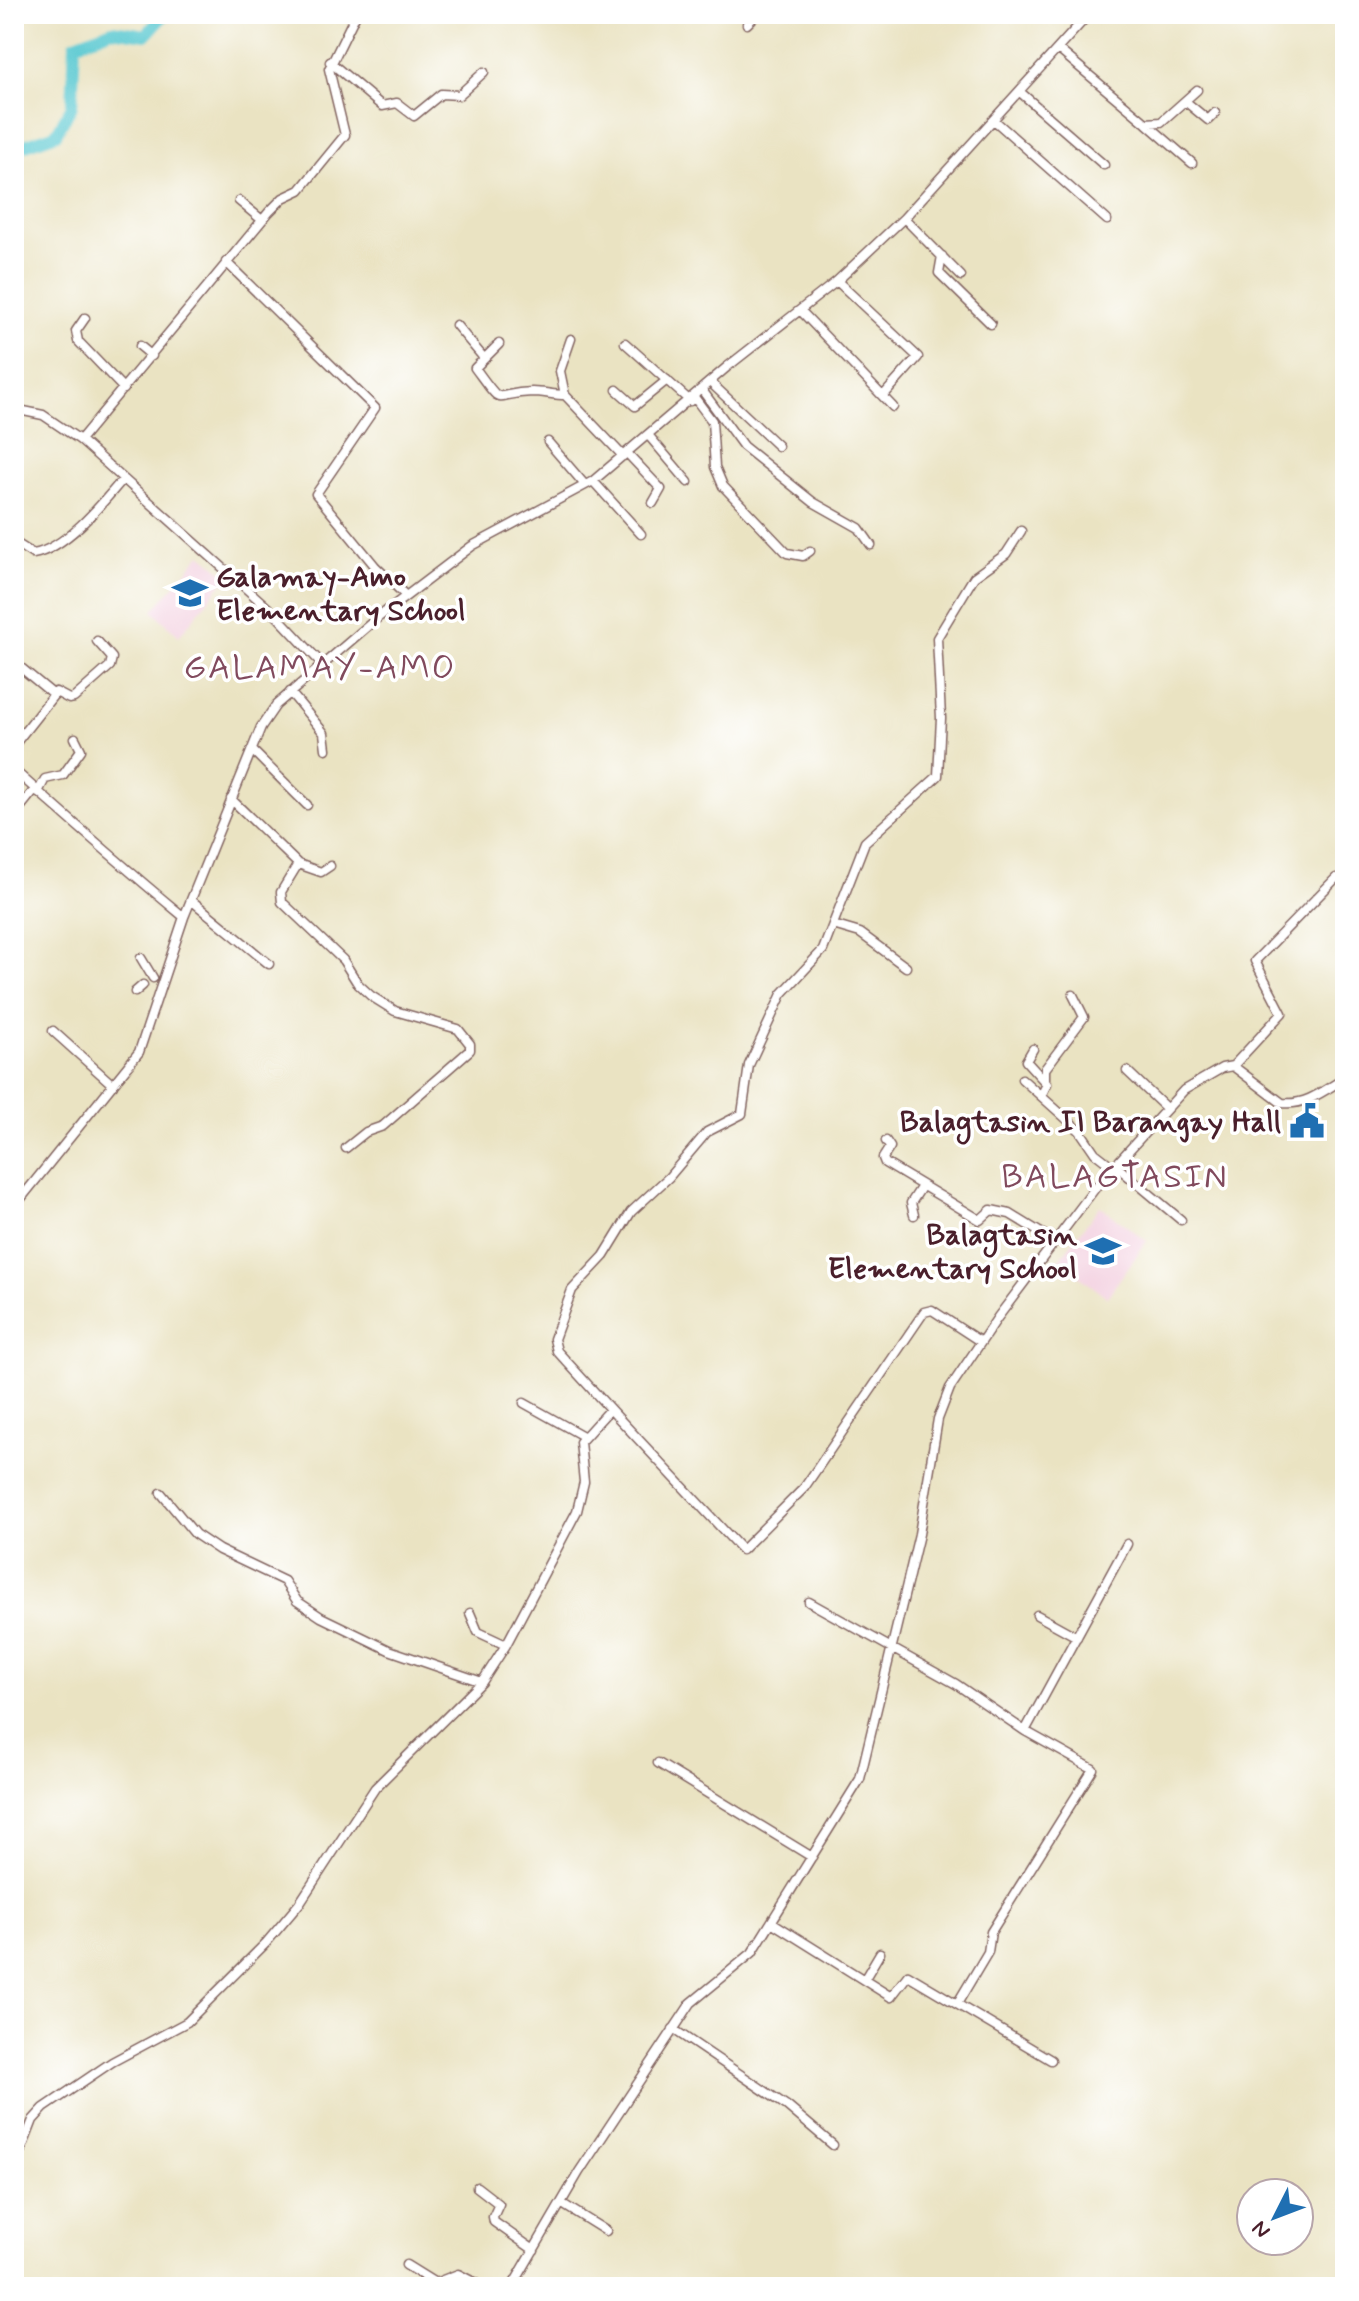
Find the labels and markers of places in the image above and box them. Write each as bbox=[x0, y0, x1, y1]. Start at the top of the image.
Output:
place label: Galamay-Amo Elementary School bbox=[216, 558, 465, 631]
school or university icon: Galamay-Amo Elementary School bbox=[171, 574, 209, 612]
public building icon: Balagtasin II Barangay Hall bbox=[1288, 1102, 1326, 1140]
place label: Balagtasin II Barangay Hall bbox=[900, 1103, 1281, 1145]
place label: Balagtasin Elementary School bbox=[828, 1216, 1077, 1289]
school or university icon: Balagtasin Elementary School bbox=[1084, 1232, 1122, 1270]

